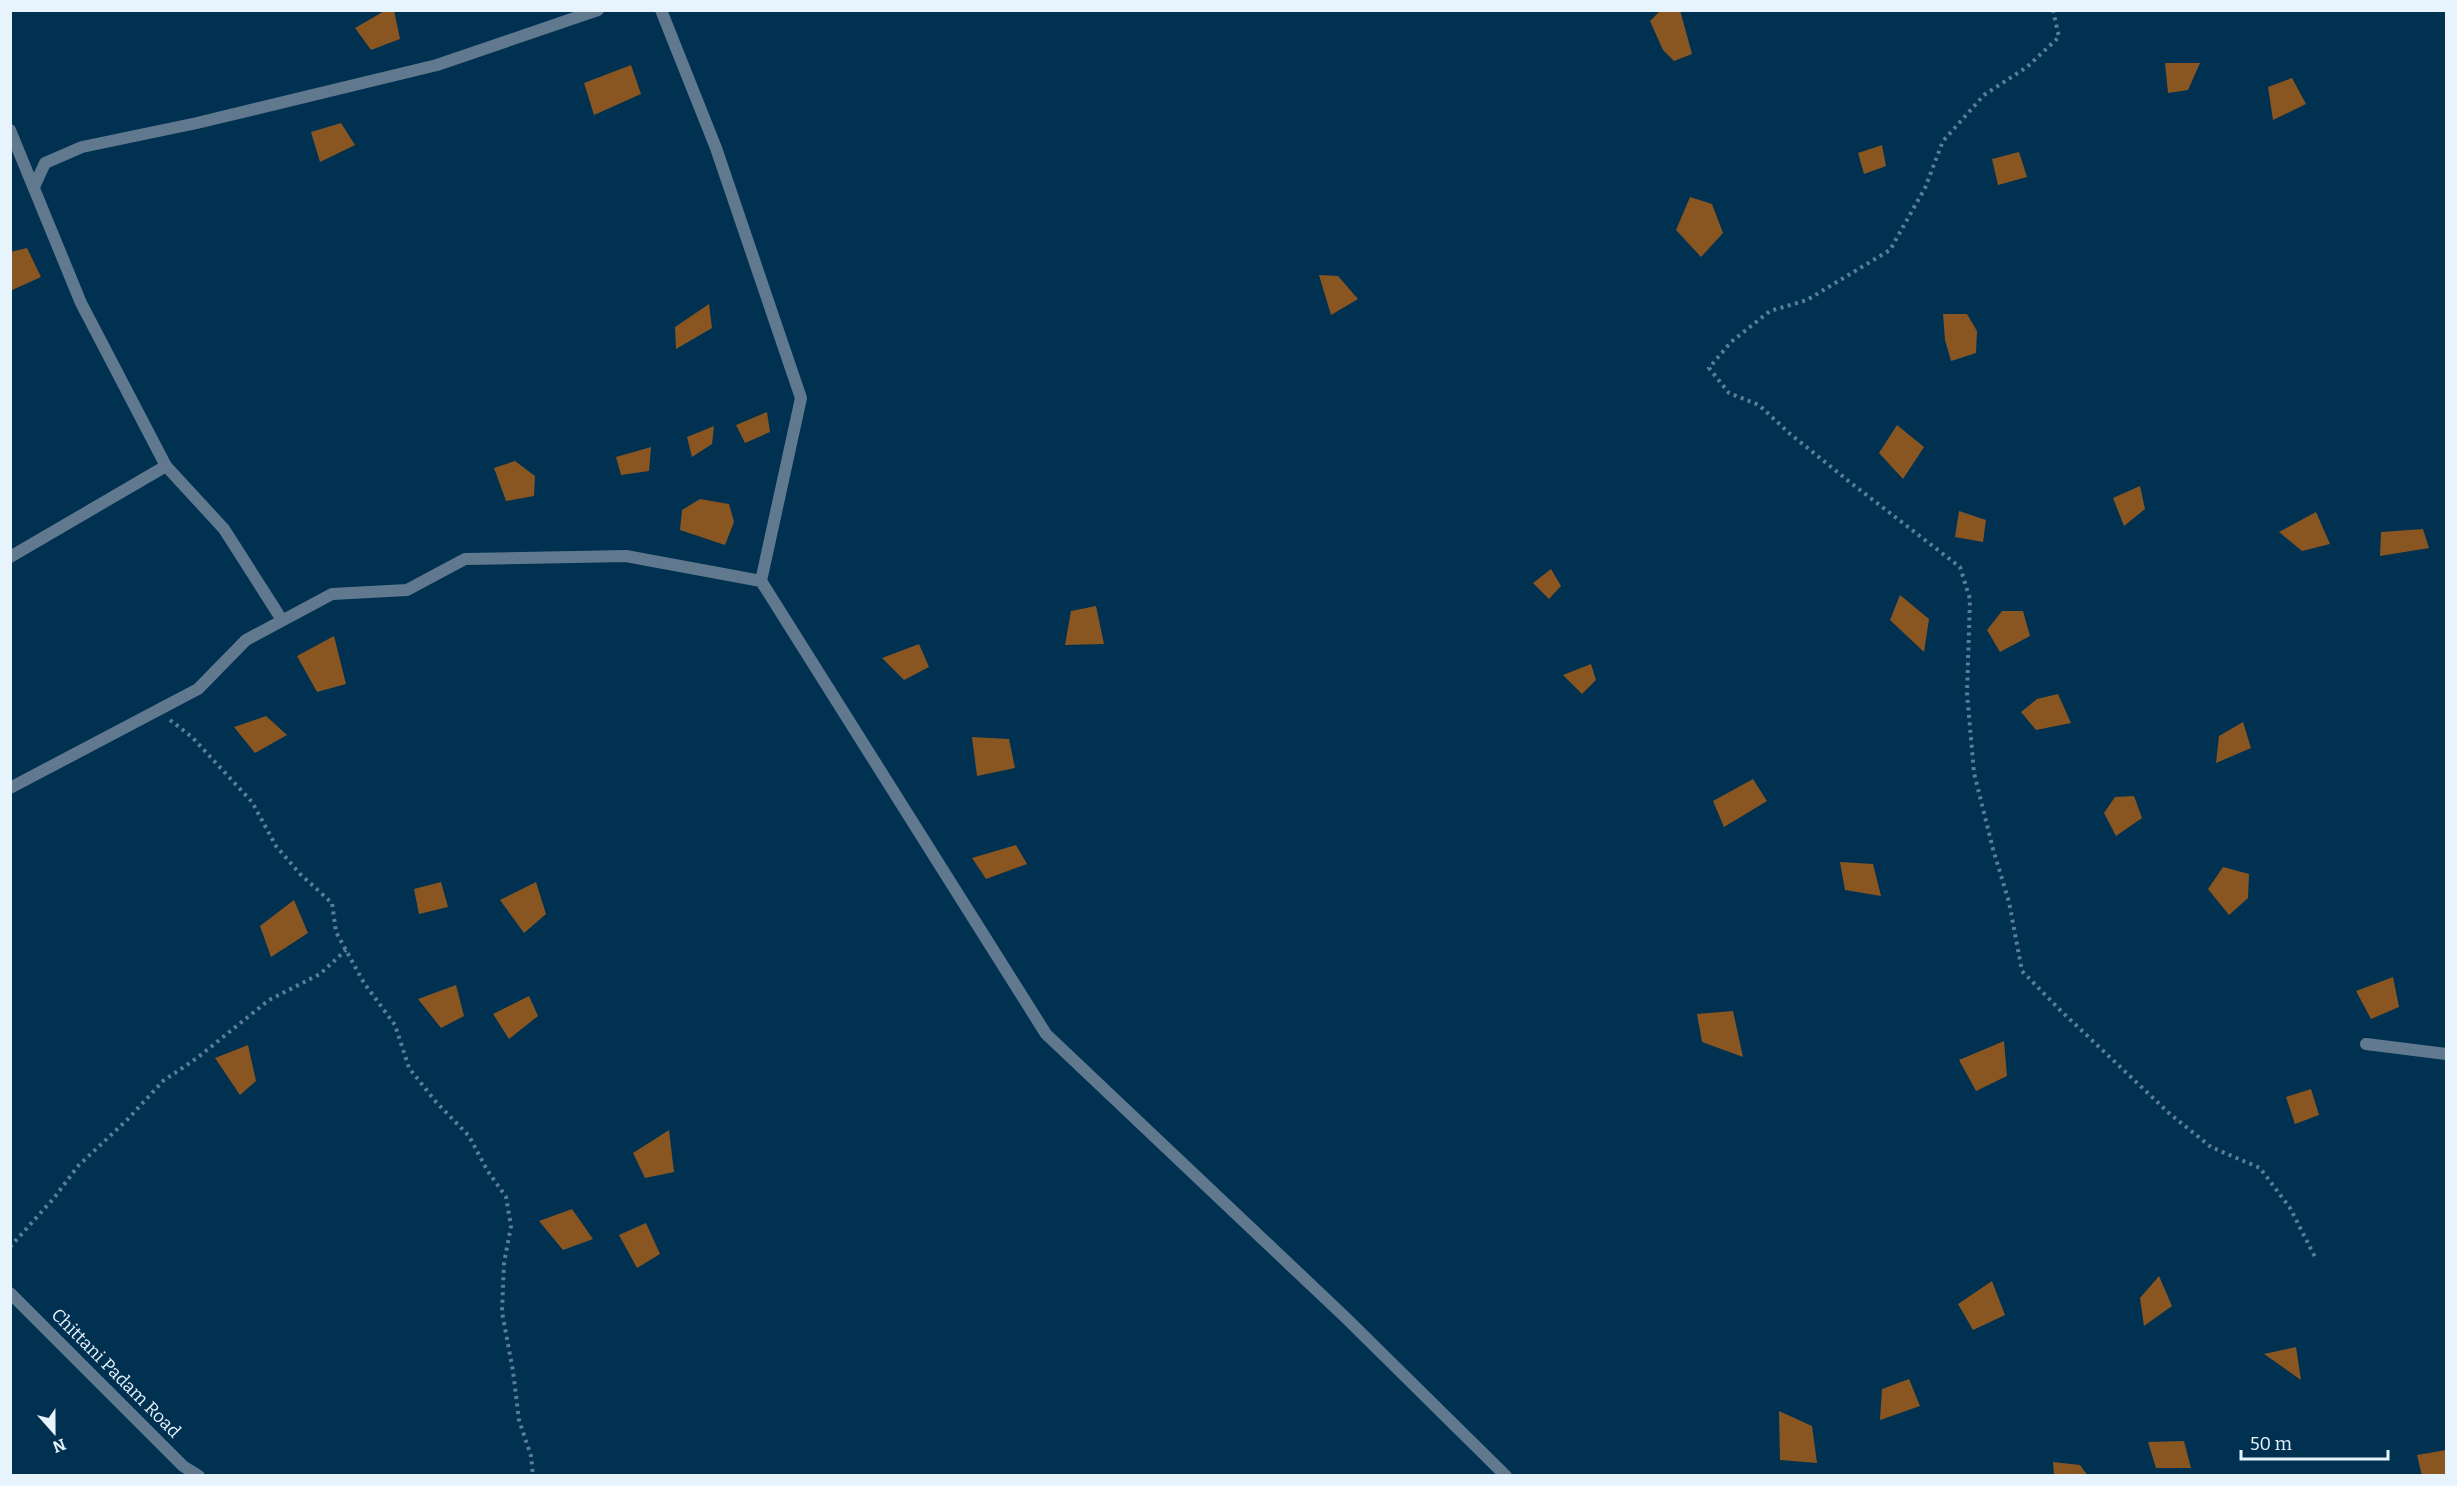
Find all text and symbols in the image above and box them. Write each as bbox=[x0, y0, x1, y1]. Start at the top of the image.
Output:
street label: Chittani Padam Road bbox=[47, 1304, 186, 1443]
north arrow bbox=[24, 1402, 84, 1462]
scale bar bbox=[2241, 1423, 2388, 1461]
text: 50 m bbox=[2250, 1433, 2292, 1455]
text: N bbox=[50, 1434, 68, 1457]

